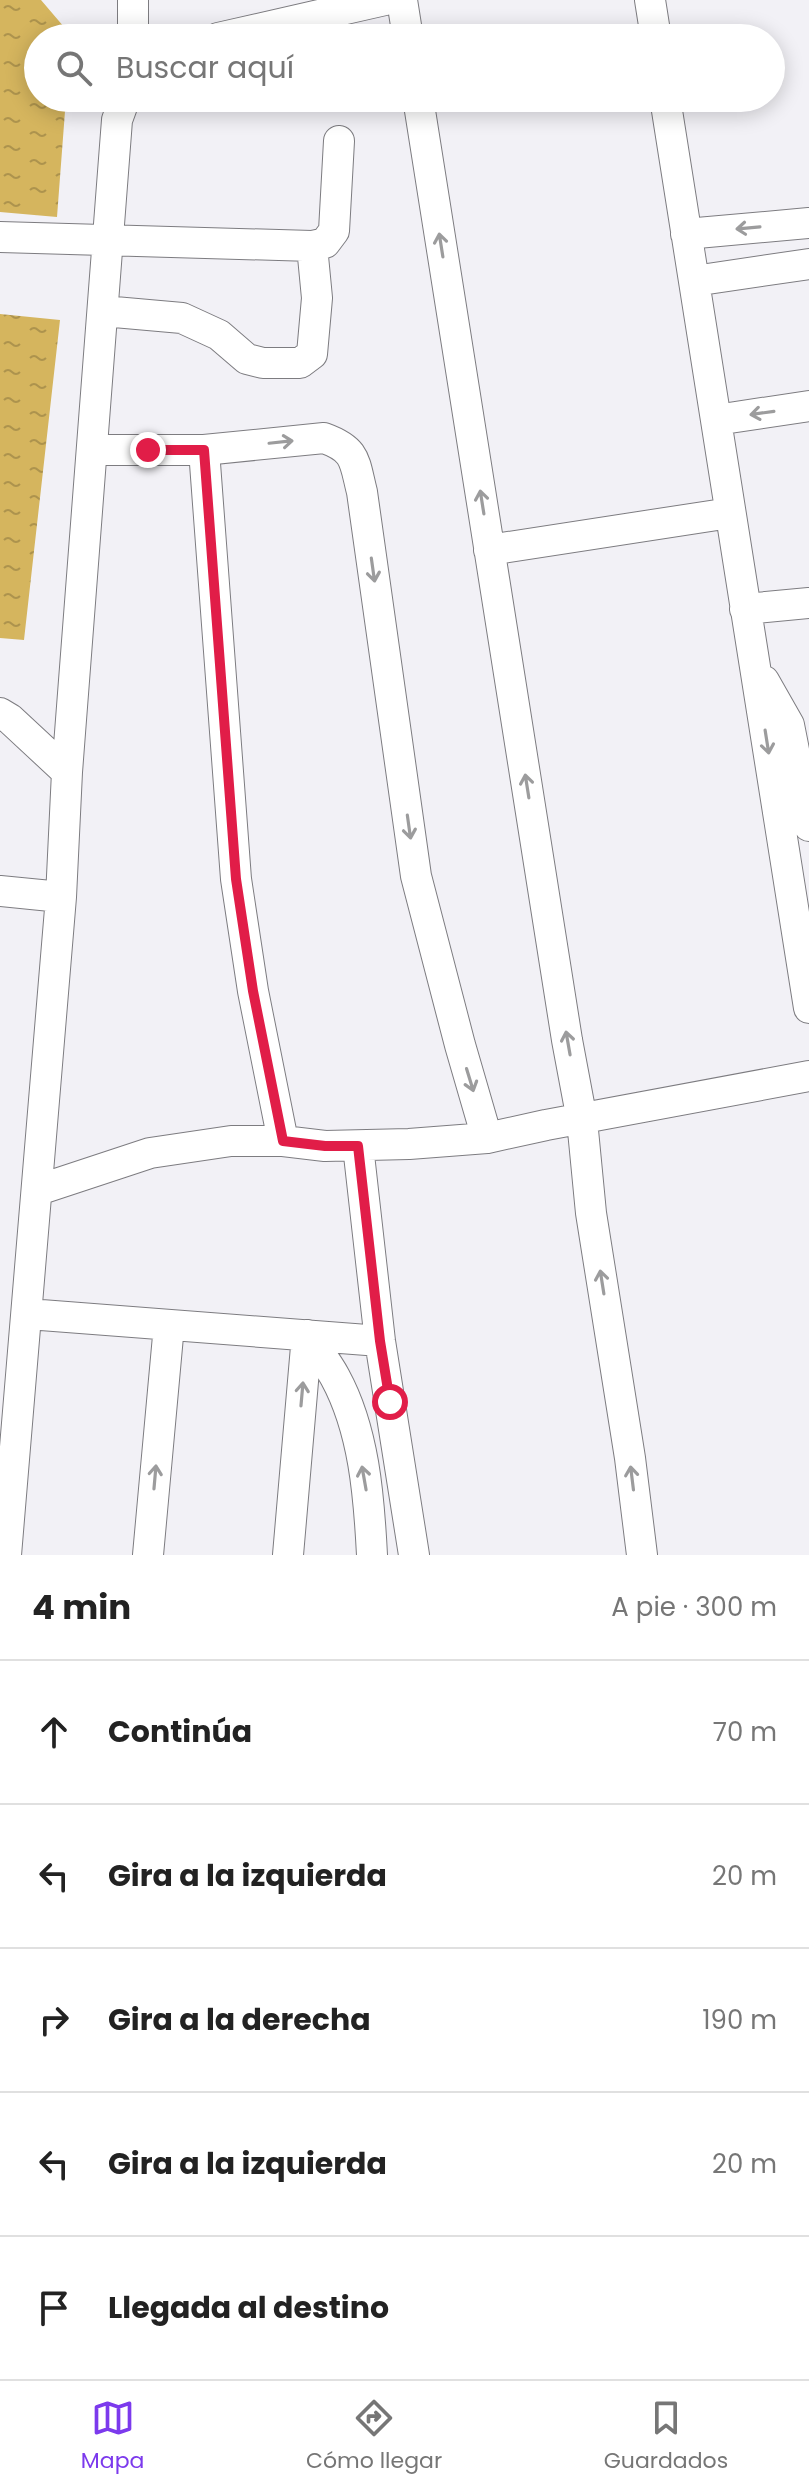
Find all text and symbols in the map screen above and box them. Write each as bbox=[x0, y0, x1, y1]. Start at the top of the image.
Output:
search box bbox=[24, 24, 785, 112]
icon: search bbox=[52, 46, 96, 90]
text: Buscar aquí bbox=[116, 46, 294, 89]
one-way arrow bbox=[735, 221, 762, 236]
one-way arrow bbox=[433, 233, 448, 258]
one-way arrow bbox=[750, 406, 775, 421]
route end bbox=[130, 432, 166, 468]
one-way arrow bbox=[267, 435, 294, 450]
one-way arrow bbox=[474, 490, 489, 515]
one-way arrow bbox=[366, 556, 381, 582]
one-way arrow bbox=[760, 729, 775, 754]
one-way arrow bbox=[518, 774, 533, 799]
one-way arrow bbox=[402, 814, 417, 839]
one-way arrow bbox=[559, 1031, 574, 1056]
one-way arrow bbox=[463, 1066, 478, 1092]
one-way arrow bbox=[594, 1270, 609, 1296]
one-way arrow bbox=[294, 1381, 309, 1408]
route start bbox=[372, 1384, 408, 1420]
one-way arrow bbox=[148, 1464, 163, 1491]
one-way arrow bbox=[356, 1465, 371, 1491]
one-way arrow bbox=[625, 1465, 640, 1492]
text: 4 min bbox=[32, 1583, 131, 1631]
text: A pie · 300 m bbox=[611, 1589, 777, 1625]
icon: ahead bbox=[32, 1710, 76, 1754]
text: Continúa bbox=[108, 1710, 252, 1753]
text: 70 m bbox=[713, 1714, 777, 1750]
icon: left bbox=[32, 1854, 76, 1898]
text: Gira a la izquierda bbox=[108, 1854, 387, 1897]
text: 20 m bbox=[712, 1858, 777, 1894]
icon: right bbox=[32, 1998, 76, 2042]
text: Gira a la derecha bbox=[108, 1998, 371, 2041]
text: 190 m bbox=[702, 2002, 777, 2038]
icon: left bbox=[32, 2142, 76, 2186]
text: Gira a la izquierda bbox=[108, 2142, 387, 2185]
text: 20 m bbox=[712, 2146, 777, 2182]
icon: arrive bbox=[32, 2286, 76, 2330]
text: Llegada al destino bbox=[108, 2286, 389, 2329]
tab: Mapa bbox=[81, 2396, 144, 2477]
tab: Cómo llegar bbox=[306, 2396, 442, 2477]
tab: Guardados bbox=[604, 2396, 728, 2477]

